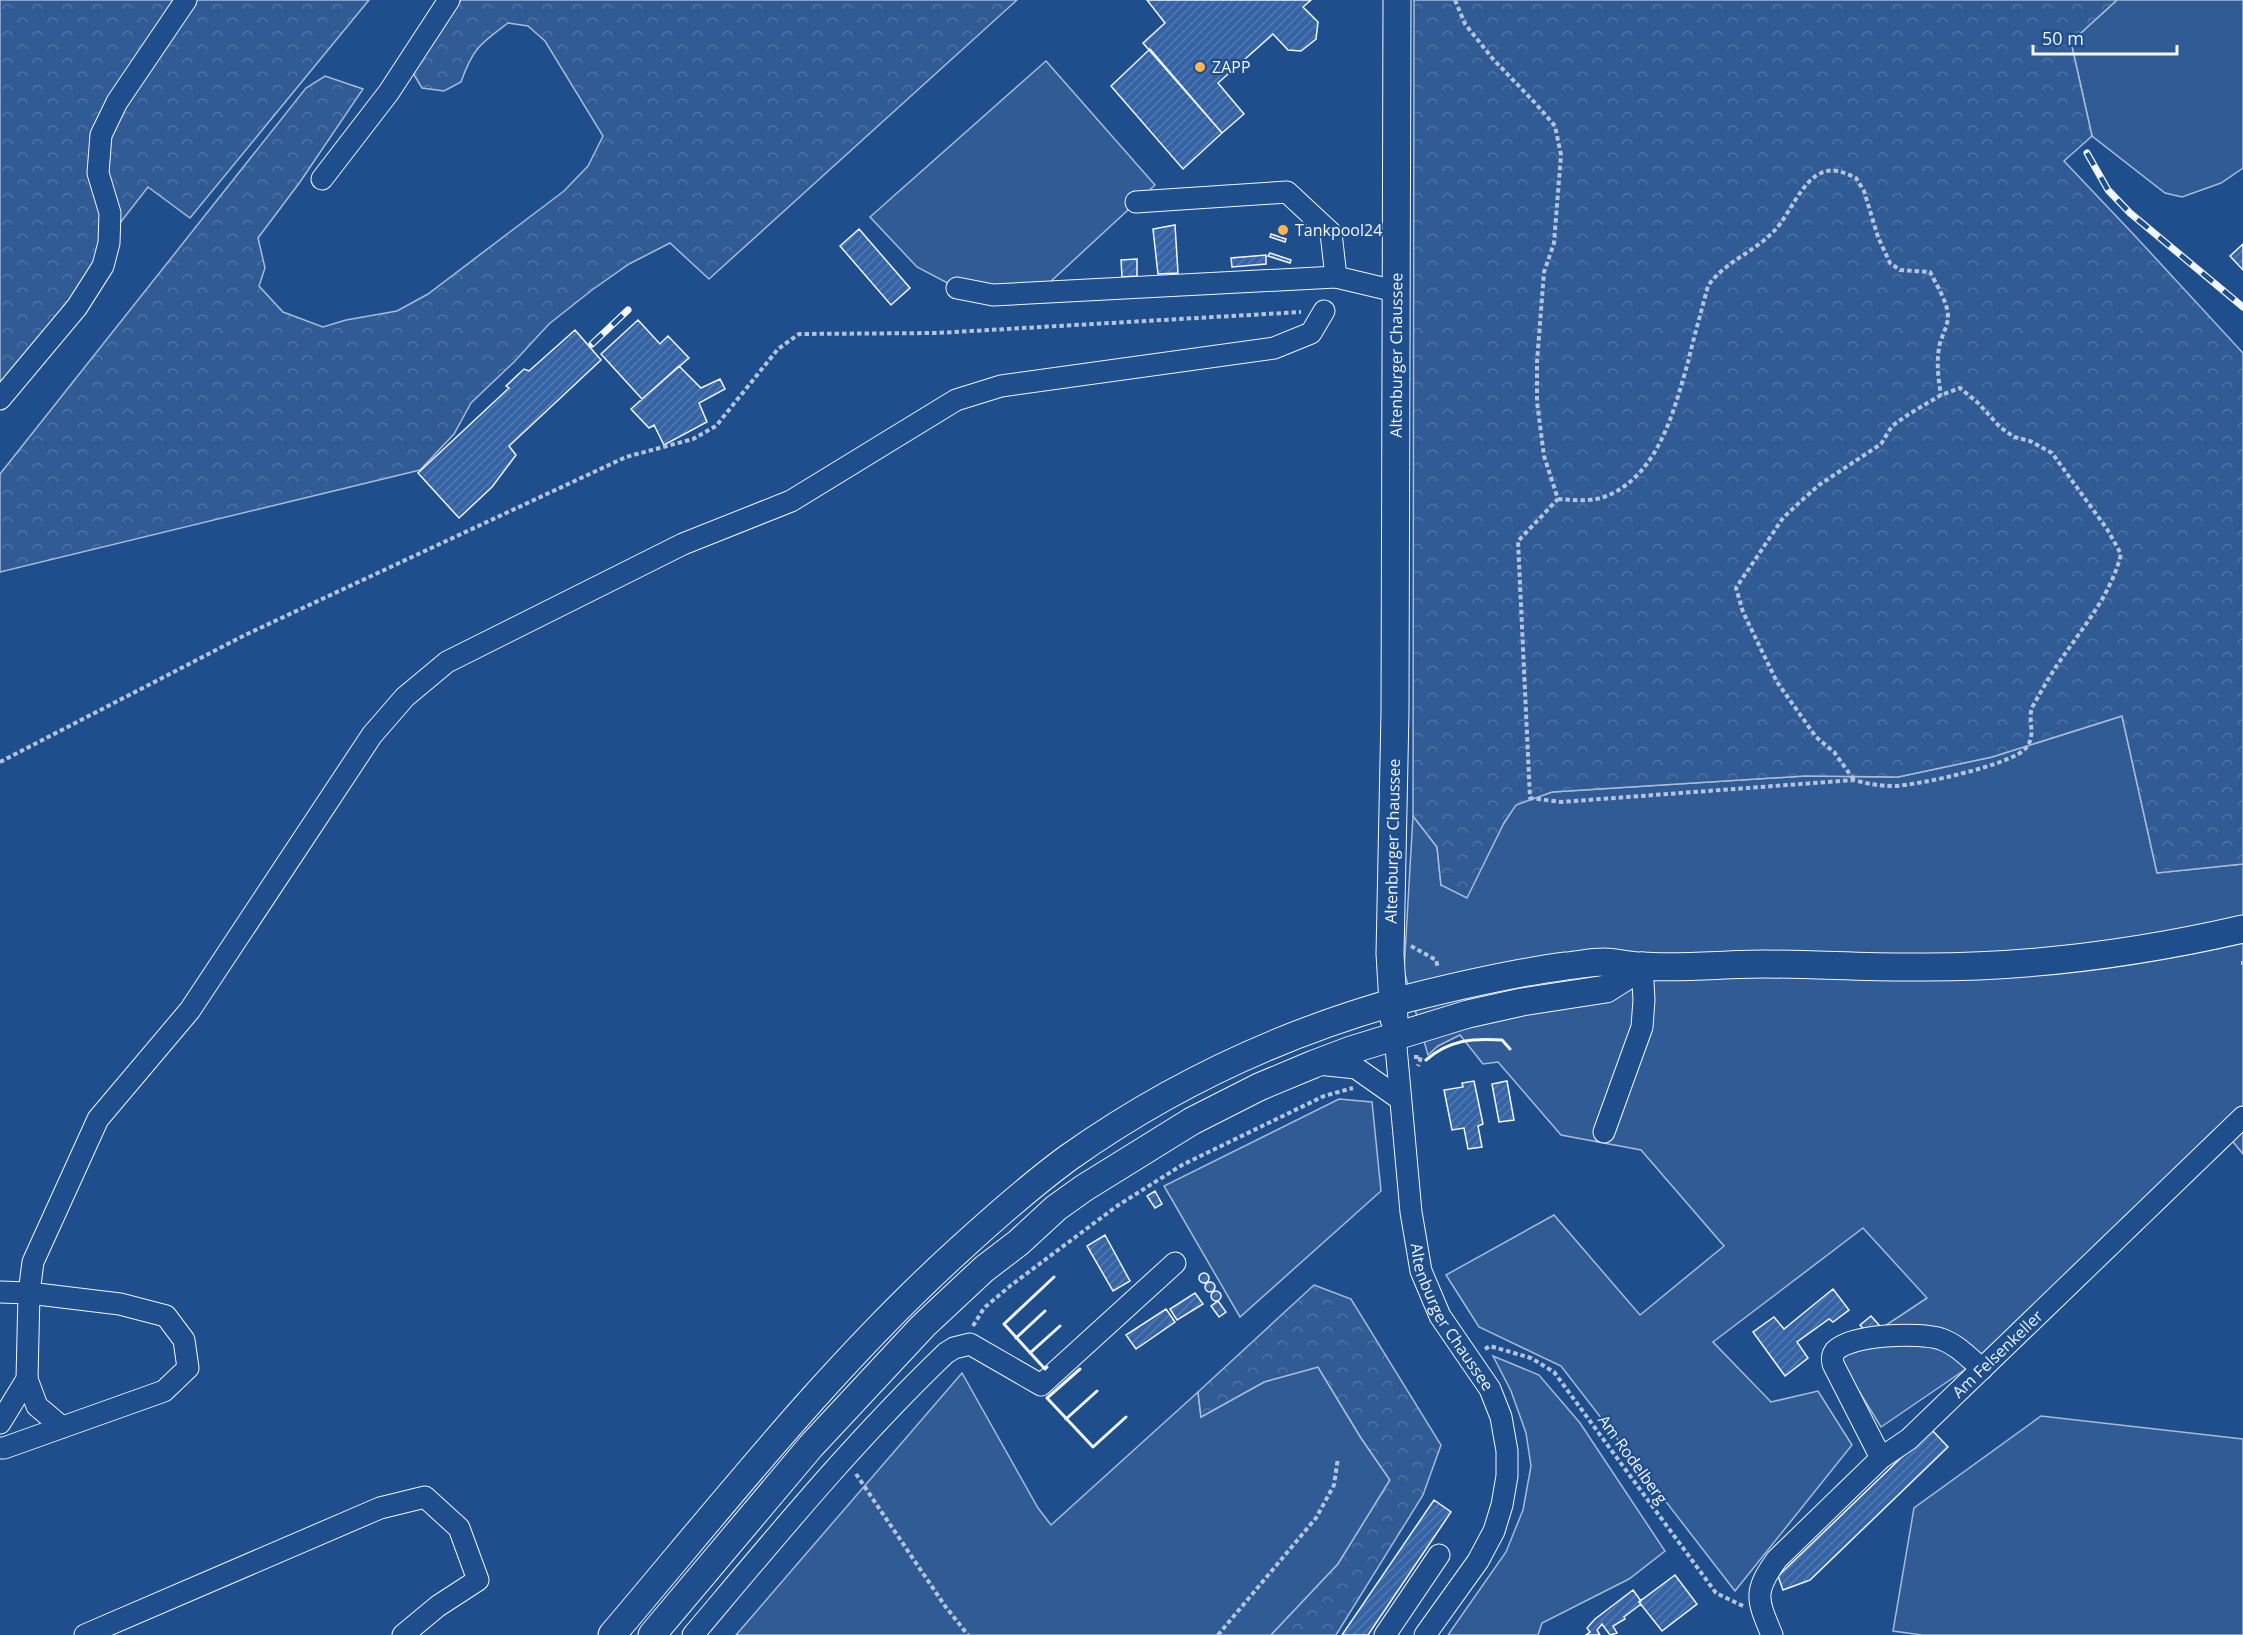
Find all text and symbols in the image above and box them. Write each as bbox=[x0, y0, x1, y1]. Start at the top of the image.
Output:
scale bar bbox=[2033, 18, 2177, 56]
text: 50 m bbox=[2042, 26, 2084, 50]
place label: ZAPP bbox=[1212, 56, 1251, 78]
marker: ZAPP bbox=[1193, 60, 1207, 74]
place label: Tankpool24 bbox=[1295, 219, 1382, 241]
marker: Tankpool24 bbox=[1276, 223, 1290, 237]
street label: Altenburger Chaussee bbox=[1385, 273, 1407, 438]
street label: Altenburger Chaussee bbox=[1380, 758, 1405, 924]
street label: Altenburger Chaussee bbox=[1405, 1241, 1499, 1395]
street label: Am Felsenkeller bbox=[1947, 1305, 2048, 1403]
street label: Am Rodelberg bbox=[1593, 1410, 1673, 1508]

